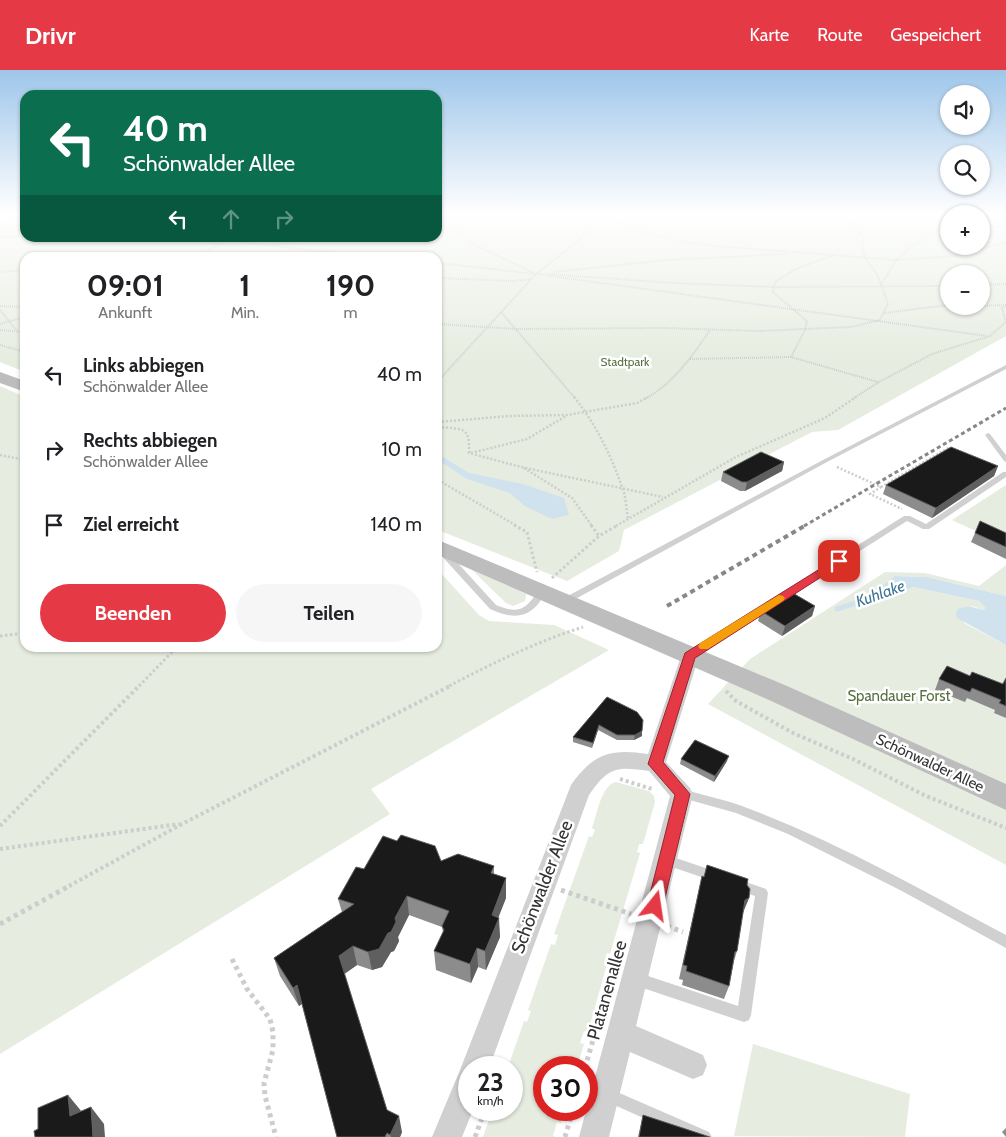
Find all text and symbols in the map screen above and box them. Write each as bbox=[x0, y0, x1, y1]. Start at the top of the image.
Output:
text: Drivr bbox=[25, 21, 76, 50]
text: Karte bbox=[750, 24, 789, 46]
text: Route bbox=[817, 24, 862, 46]
text: Gespeichert bbox=[890, 24, 981, 46]
map controls bbox=[940, 85, 990, 315]
button: sound bbox=[940, 85, 990, 135]
text: 40 m bbox=[123, 107, 208, 150]
icon: left bbox=[40, 110, 105, 175]
button: search bbox=[940, 145, 990, 195]
text: Schönwalder Allee bbox=[123, 150, 295, 177]
icon: left bbox=[164, 205, 192, 233]
icon: ahead bbox=[217, 205, 245, 233]
icon: right bbox=[270, 205, 298, 233]
button: + bbox=[940, 205, 990, 255]
button: − bbox=[940, 265, 990, 315]
text: 09:01 bbox=[87, 267, 164, 304]
text: 1 bbox=[239, 267, 250, 304]
text: 190 bbox=[326, 267, 375, 304]
text: Ankunft bbox=[98, 303, 152, 322]
text: Min. bbox=[231, 303, 259, 322]
text: m bbox=[344, 303, 358, 322]
text: Links abbiegen bbox=[83, 354, 204, 377]
park label: Stadtpark bbox=[601, 354, 650, 369]
icon: left bbox=[40, 361, 68, 389]
text: 40 m bbox=[377, 363, 422, 386]
text: Schönwalder Allee bbox=[83, 377, 208, 396]
text: Rechts abbiegen bbox=[83, 429, 217, 452]
icon: right bbox=[40, 436, 68, 464]
text: 10 m bbox=[382, 438, 422, 461]
text: Schönwalder Allee bbox=[83, 452, 208, 471]
icon: arrive bbox=[40, 511, 68, 539]
text: Ziel erreicht bbox=[83, 513, 179, 536]
text: 140 m bbox=[371, 513, 422, 536]
pin bbox=[818, 540, 860, 582]
icon: arrive bbox=[825, 547, 853, 575]
water label: Kuhlake bbox=[853, 576, 907, 611]
button: Beenden bbox=[40, 584, 226, 642]
button: Teilen bbox=[236, 584, 422, 642]
park label: Spandauer Forst bbox=[847, 687, 951, 705]
street label: Schönwalder Allee bbox=[873, 730, 987, 796]
street label: Schönwalder Allee bbox=[507, 817, 577, 957]
position arrow bbox=[628, 879, 680, 931]
street label: Platanenallee bbox=[582, 938, 632, 1042]
speed limit sign: 30 bbox=[533, 1056, 598, 1121]
text: 23 bbox=[477, 1067, 504, 1097]
text: km/h bbox=[477, 1093, 504, 1108]

